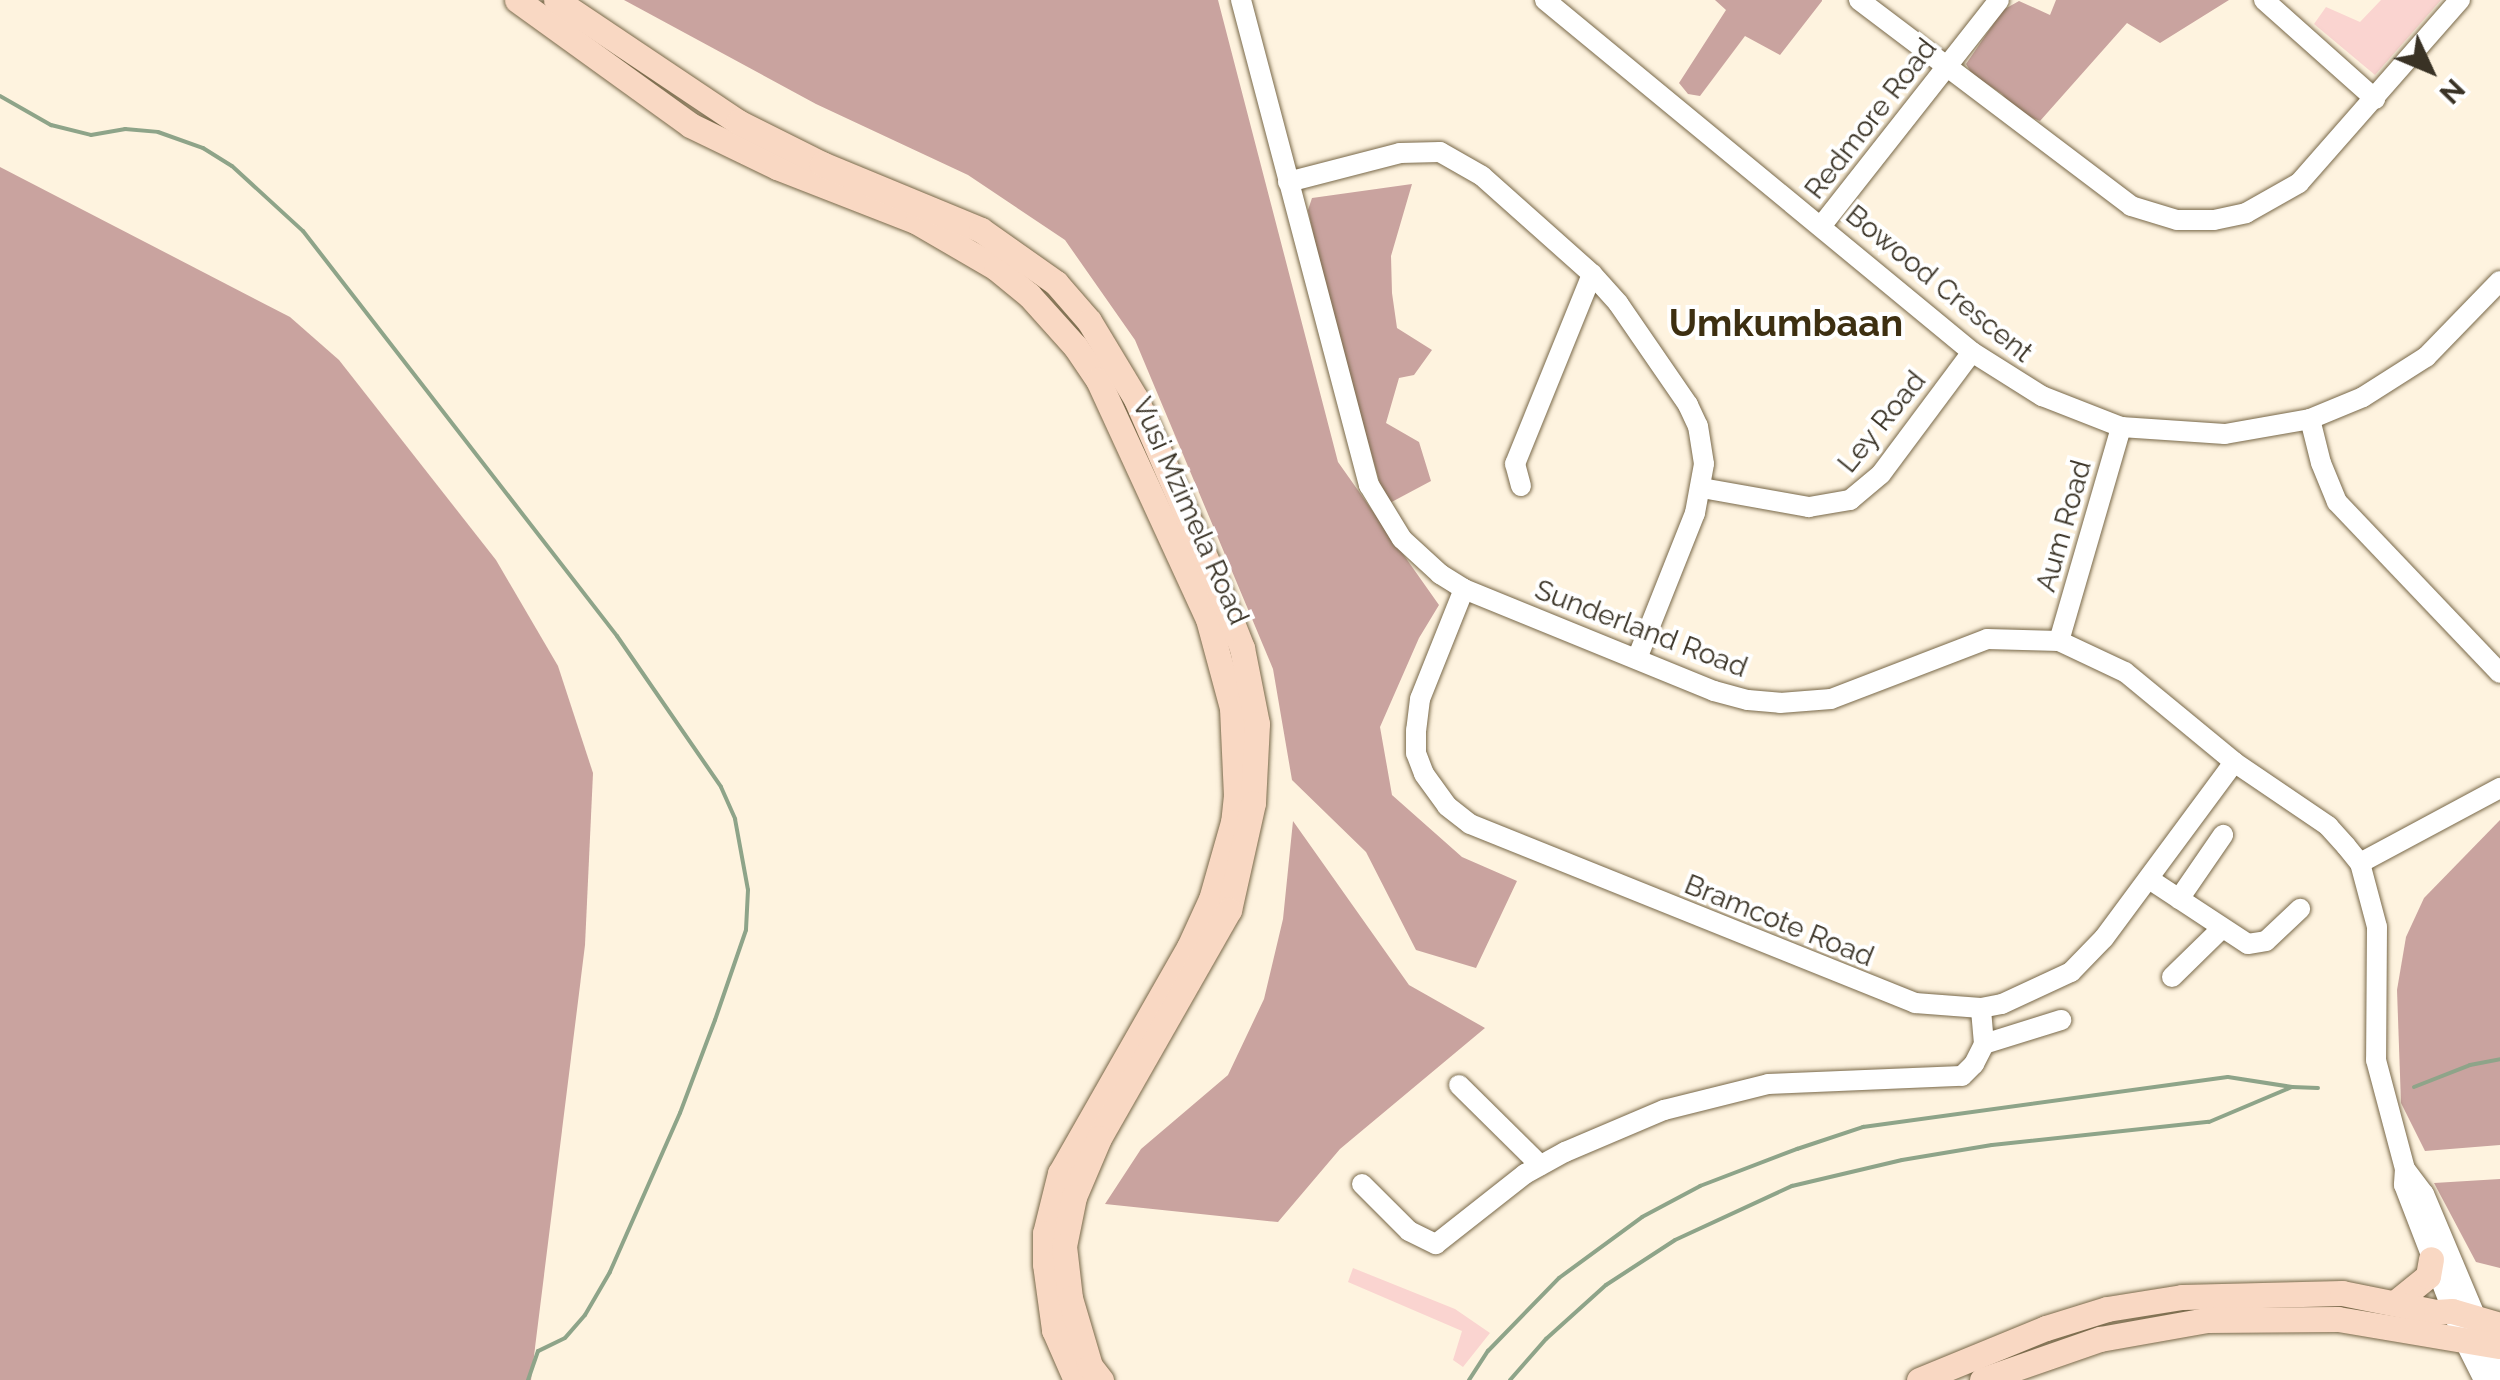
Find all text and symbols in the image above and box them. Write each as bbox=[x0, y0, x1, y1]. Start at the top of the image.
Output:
north arrow bbox=[2380, 20, 2480, 120]
street label: Redmore Road bbox=[1798, 32, 1944, 206]
text: N bbox=[2433, 72, 2471, 110]
street label: Bowood Crescent bbox=[1839, 198, 2039, 370]
district label: Umkumbaan bbox=[1669, 300, 1903, 346]
street label: Ley Road bbox=[1831, 364, 1933, 480]
street label: Vusi Mzimela Road bbox=[1125, 392, 1255, 630]
street label: Aum Road bbox=[2029, 456, 2099, 596]
street label: Sunderland Road bbox=[1530, 573, 1752, 685]
street label: Bramcote Road bbox=[1680, 868, 1878, 974]

